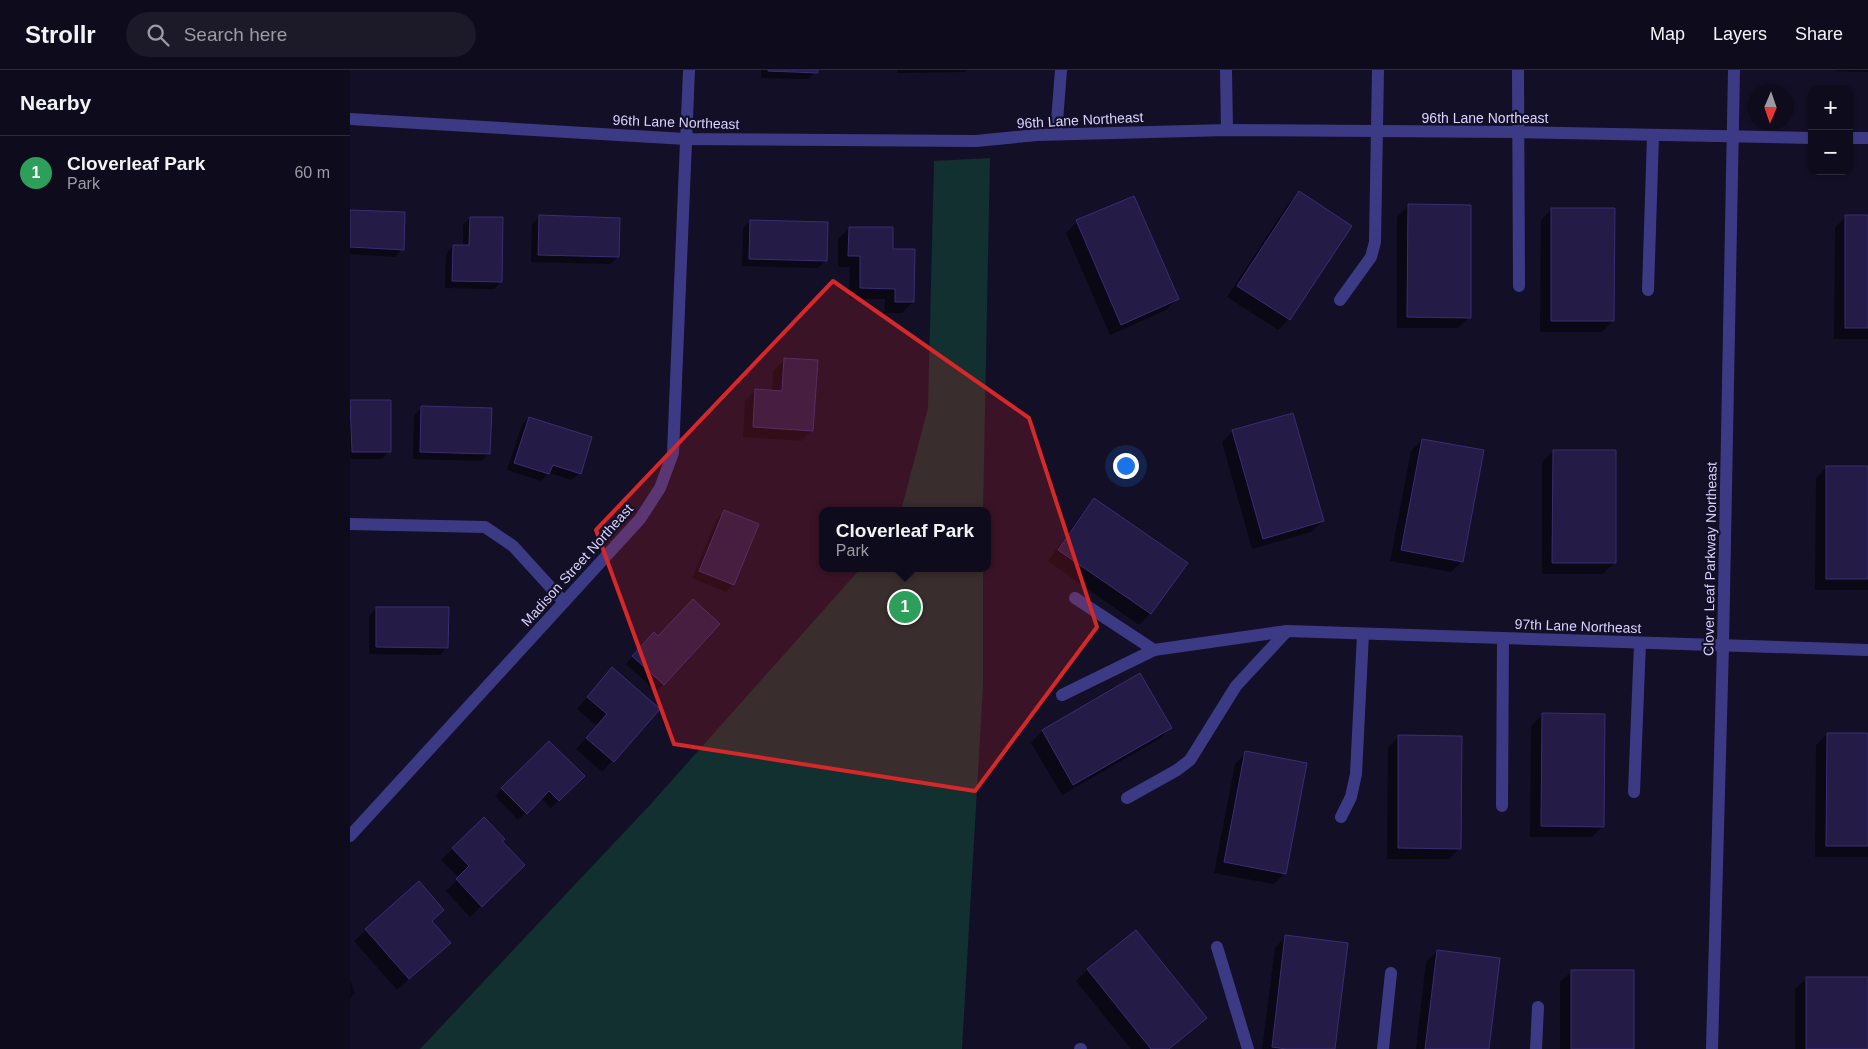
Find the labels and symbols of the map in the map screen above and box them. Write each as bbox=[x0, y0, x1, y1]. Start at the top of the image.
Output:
north arrow bbox=[1748, 85, 1793, 130]
street label: 96th Lane Northeast bbox=[1016, 109, 1144, 131]
street label: 96th Lane Northeast bbox=[1422, 110, 1549, 126]
street label: 96th Lane Northeast bbox=[612, 112, 740, 132]
your location bbox=[1113, 453, 1139, 479]
street label: Clover Leaf Parkway Northeast bbox=[1700, 462, 1720, 656]
street label: Madison Street Northeast bbox=[518, 501, 636, 629]
pin: 1 bbox=[889, 588, 921, 626]
street label: 97th Lane Northeast bbox=[1514, 616, 1642, 636]

